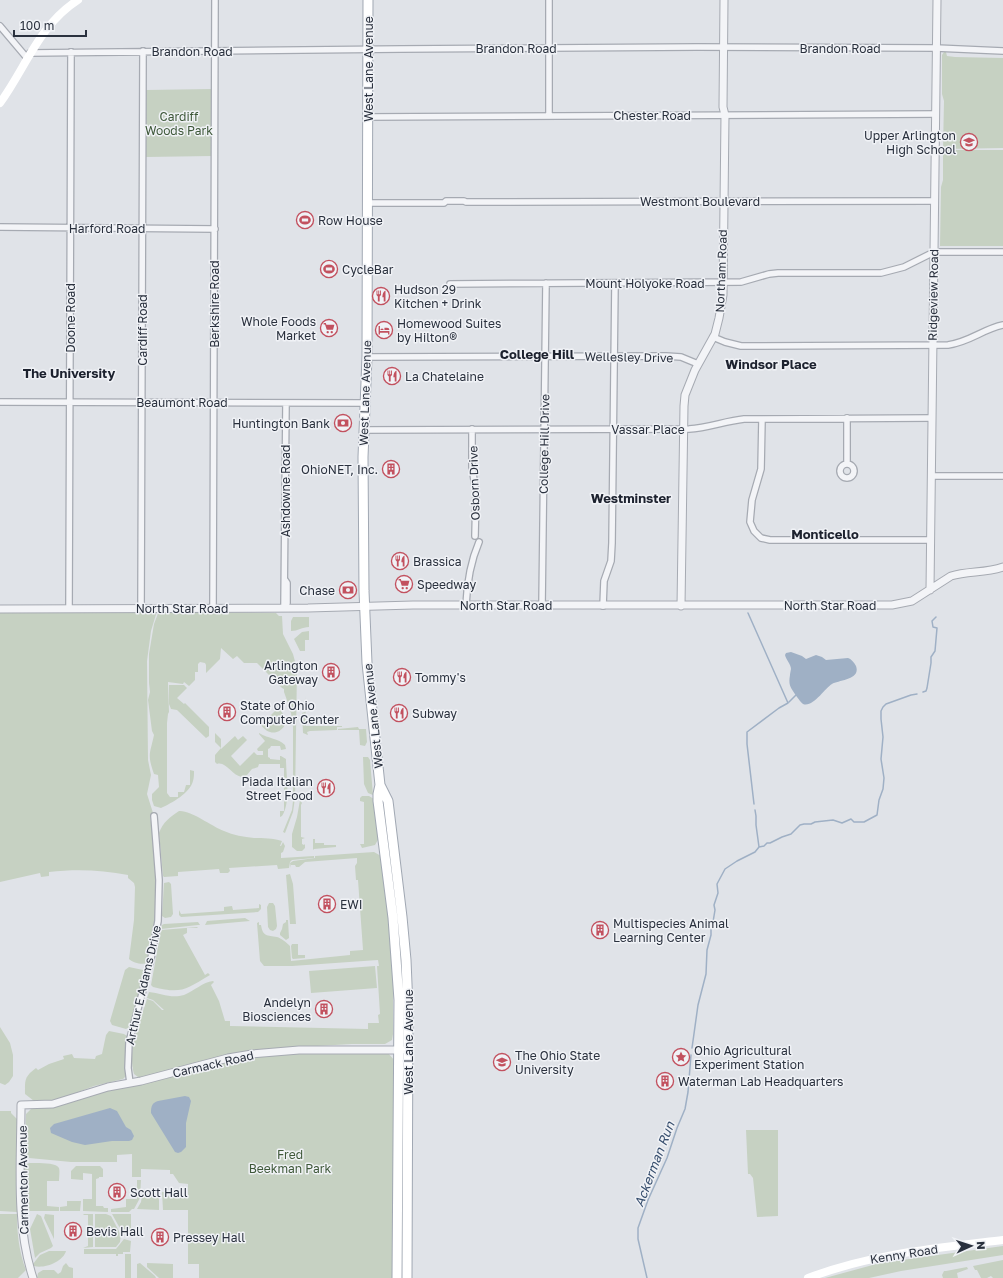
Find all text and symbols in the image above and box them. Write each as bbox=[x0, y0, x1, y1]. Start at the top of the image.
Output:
scale bar bbox=[14, 12, 86, 38]
street label: West Lane Avenue bbox=[361, 16, 376, 122]
text: 100 m bbox=[20, 18, 54, 33]
street label: Brandon Road bbox=[475, 41, 557, 56]
street label: Brandon Road bbox=[799, 41, 881, 56]
street label: Brandon Road bbox=[151, 44, 233, 59]
street label: Chester Road bbox=[613, 108, 691, 123]
park label: Cardiff Woods Park bbox=[145, 109, 213, 138]
place label: Upper Arlington High School bbox=[864, 128, 956, 157]
school or university icon: Upper Arlington High School bbox=[959, 132, 979, 152]
street label: Westmont Boulevard bbox=[640, 194, 760, 209]
sports icon: Row House bbox=[295, 210, 315, 230]
place label: Row House bbox=[318, 213, 383, 228]
street label: Harford Road bbox=[69, 221, 145, 236]
street label: Northam Road bbox=[712, 229, 730, 313]
street label: Ridgeview Road bbox=[925, 249, 941, 341]
sports icon: CycleBar bbox=[319, 259, 339, 279]
street label: Berkshire Road bbox=[207, 260, 222, 348]
place label: CycleBar bbox=[342, 262, 394, 277]
street label: Mount Holyoke Road bbox=[585, 276, 705, 291]
place label: Hudson 29 Kitchen + Drink bbox=[394, 282, 482, 311]
street label: Doone Road bbox=[63, 283, 78, 353]
restaurant icon: Hudson 29 Kitchen + Drink bbox=[371, 286, 391, 306]
street label: Cardiff Road bbox=[135, 294, 150, 366]
place label: Whole Foods Market bbox=[241, 314, 316, 343]
place label: Homewood Suites by Hilton® bbox=[397, 316, 501, 345]
supermarket icon: Whole Foods Market bbox=[319, 318, 339, 338]
hotel icon: Homewood Suites by Hilton® bbox=[374, 320, 394, 340]
street label: West Lane Avenue bbox=[356, 340, 374, 446]
district label: College Hill bbox=[500, 346, 575, 362]
street label: Wellesley Drive bbox=[584, 349, 674, 365]
district label: Windsor Place bbox=[725, 356, 817, 372]
district label: The University bbox=[23, 365, 115, 381]
restaurant icon: La Chatelaine bbox=[382, 366, 402, 386]
place label: La Chatelaine bbox=[405, 369, 484, 384]
street label: College Hill Drive bbox=[536, 394, 552, 494]
street label: Beaumont Road bbox=[136, 395, 228, 410]
bank icon: Huntington Bank bbox=[333, 413, 353, 433]
place label: Huntington Bank bbox=[232, 416, 330, 431]
street label: Vassar Place bbox=[611, 422, 685, 437]
street label: Ashdowne Road bbox=[278, 445, 293, 537]
street label: Osborn Drive bbox=[465, 445, 483, 521]
building icon: OhioNET, Inc. bbox=[381, 459, 401, 479]
place label: OhioNET, Inc. bbox=[301, 462, 378, 477]
district label: Westminster bbox=[591, 490, 671, 506]
district label: Monticello bbox=[791, 526, 859, 542]
restaurant icon: Brassica bbox=[390, 551, 410, 571]
place label: Brassica bbox=[413, 554, 462, 569]
supermarket icon: Speedway bbox=[394, 574, 414, 594]
place label: Speedway bbox=[417, 577, 476, 592]
bank icon: Chase bbox=[338, 580, 358, 600]
place label: Chase bbox=[299, 583, 335, 598]
street label: North Star Road bbox=[460, 598, 552, 613]
street label: North Star Road bbox=[784, 598, 876, 613]
street label: North Star Road bbox=[136, 601, 228, 616]
place label: Arlington Gateway bbox=[264, 658, 318, 687]
building icon: Arlington Gateway bbox=[321, 662, 341, 682]
street label: West Lane Avenue bbox=[360, 663, 386, 769]
restaurant icon: Tommy's bbox=[392, 667, 412, 687]
place label: Tommy's bbox=[415, 670, 466, 685]
place label: State of Ohio Computer Center bbox=[240, 698, 339, 727]
building icon: State of Ohio Computer Center bbox=[217, 702, 237, 722]
restaurant icon: Subway bbox=[389, 703, 409, 723]
place label: Subway bbox=[412, 706, 457, 721]
place label: Piada Italian Street Food bbox=[241, 774, 313, 803]
restaurant icon: Piada Italian Street Food bbox=[316, 778, 336, 798]
building icon: EWI bbox=[317, 894, 337, 914]
place label: EWI bbox=[340, 897, 363, 912]
place label: Multispecies Animal Learning Center bbox=[613, 916, 729, 945]
building icon: Multispecies Animal Learning Center bbox=[590, 920, 610, 940]
street label: Arthur E Adams Drive bbox=[122, 924, 164, 1046]
street label: West Lane Avenue bbox=[401, 989, 416, 1095]
place label: Andelyn Biosciences bbox=[242, 995, 311, 1024]
building icon: Andelyn Biosciences bbox=[314, 999, 334, 1019]
place label: Ohio Agricultural Experiment Station bbox=[694, 1043, 804, 1072]
street label: Carmack Road bbox=[171, 1047, 255, 1081]
place icon: Ohio Agricultural Experiment Station bbox=[671, 1047, 691, 1067]
place label: The Ohio State University bbox=[515, 1048, 600, 1077]
school or university icon: The Ohio State University bbox=[492, 1052, 512, 1072]
building icon: Waterman Lab Headquarters bbox=[655, 1071, 675, 1091]
place label: Waterman Lab Headquarters bbox=[678, 1074, 843, 1089]
water label: Ackerman Run bbox=[630, 1118, 678, 1209]
street label: Carmenton Avenue bbox=[15, 1125, 31, 1235]
park label: Fred Beekman Park bbox=[249, 1147, 331, 1176]
building icon: Scott Hall bbox=[107, 1182, 127, 1202]
place label: Scott Hall bbox=[130, 1185, 188, 1200]
building icon: Bevis Hall bbox=[63, 1221, 83, 1241]
place label: Bevis Hall bbox=[86, 1224, 144, 1239]
north arrow bbox=[951, 1226, 991, 1266]
building icon: Pressey Hall bbox=[150, 1227, 170, 1247]
place label: Pressey Hall bbox=[173, 1230, 245, 1245]
street label: Kenny Road bbox=[869, 1241, 939, 1267]
text: N bbox=[975, 1241, 988, 1250]

